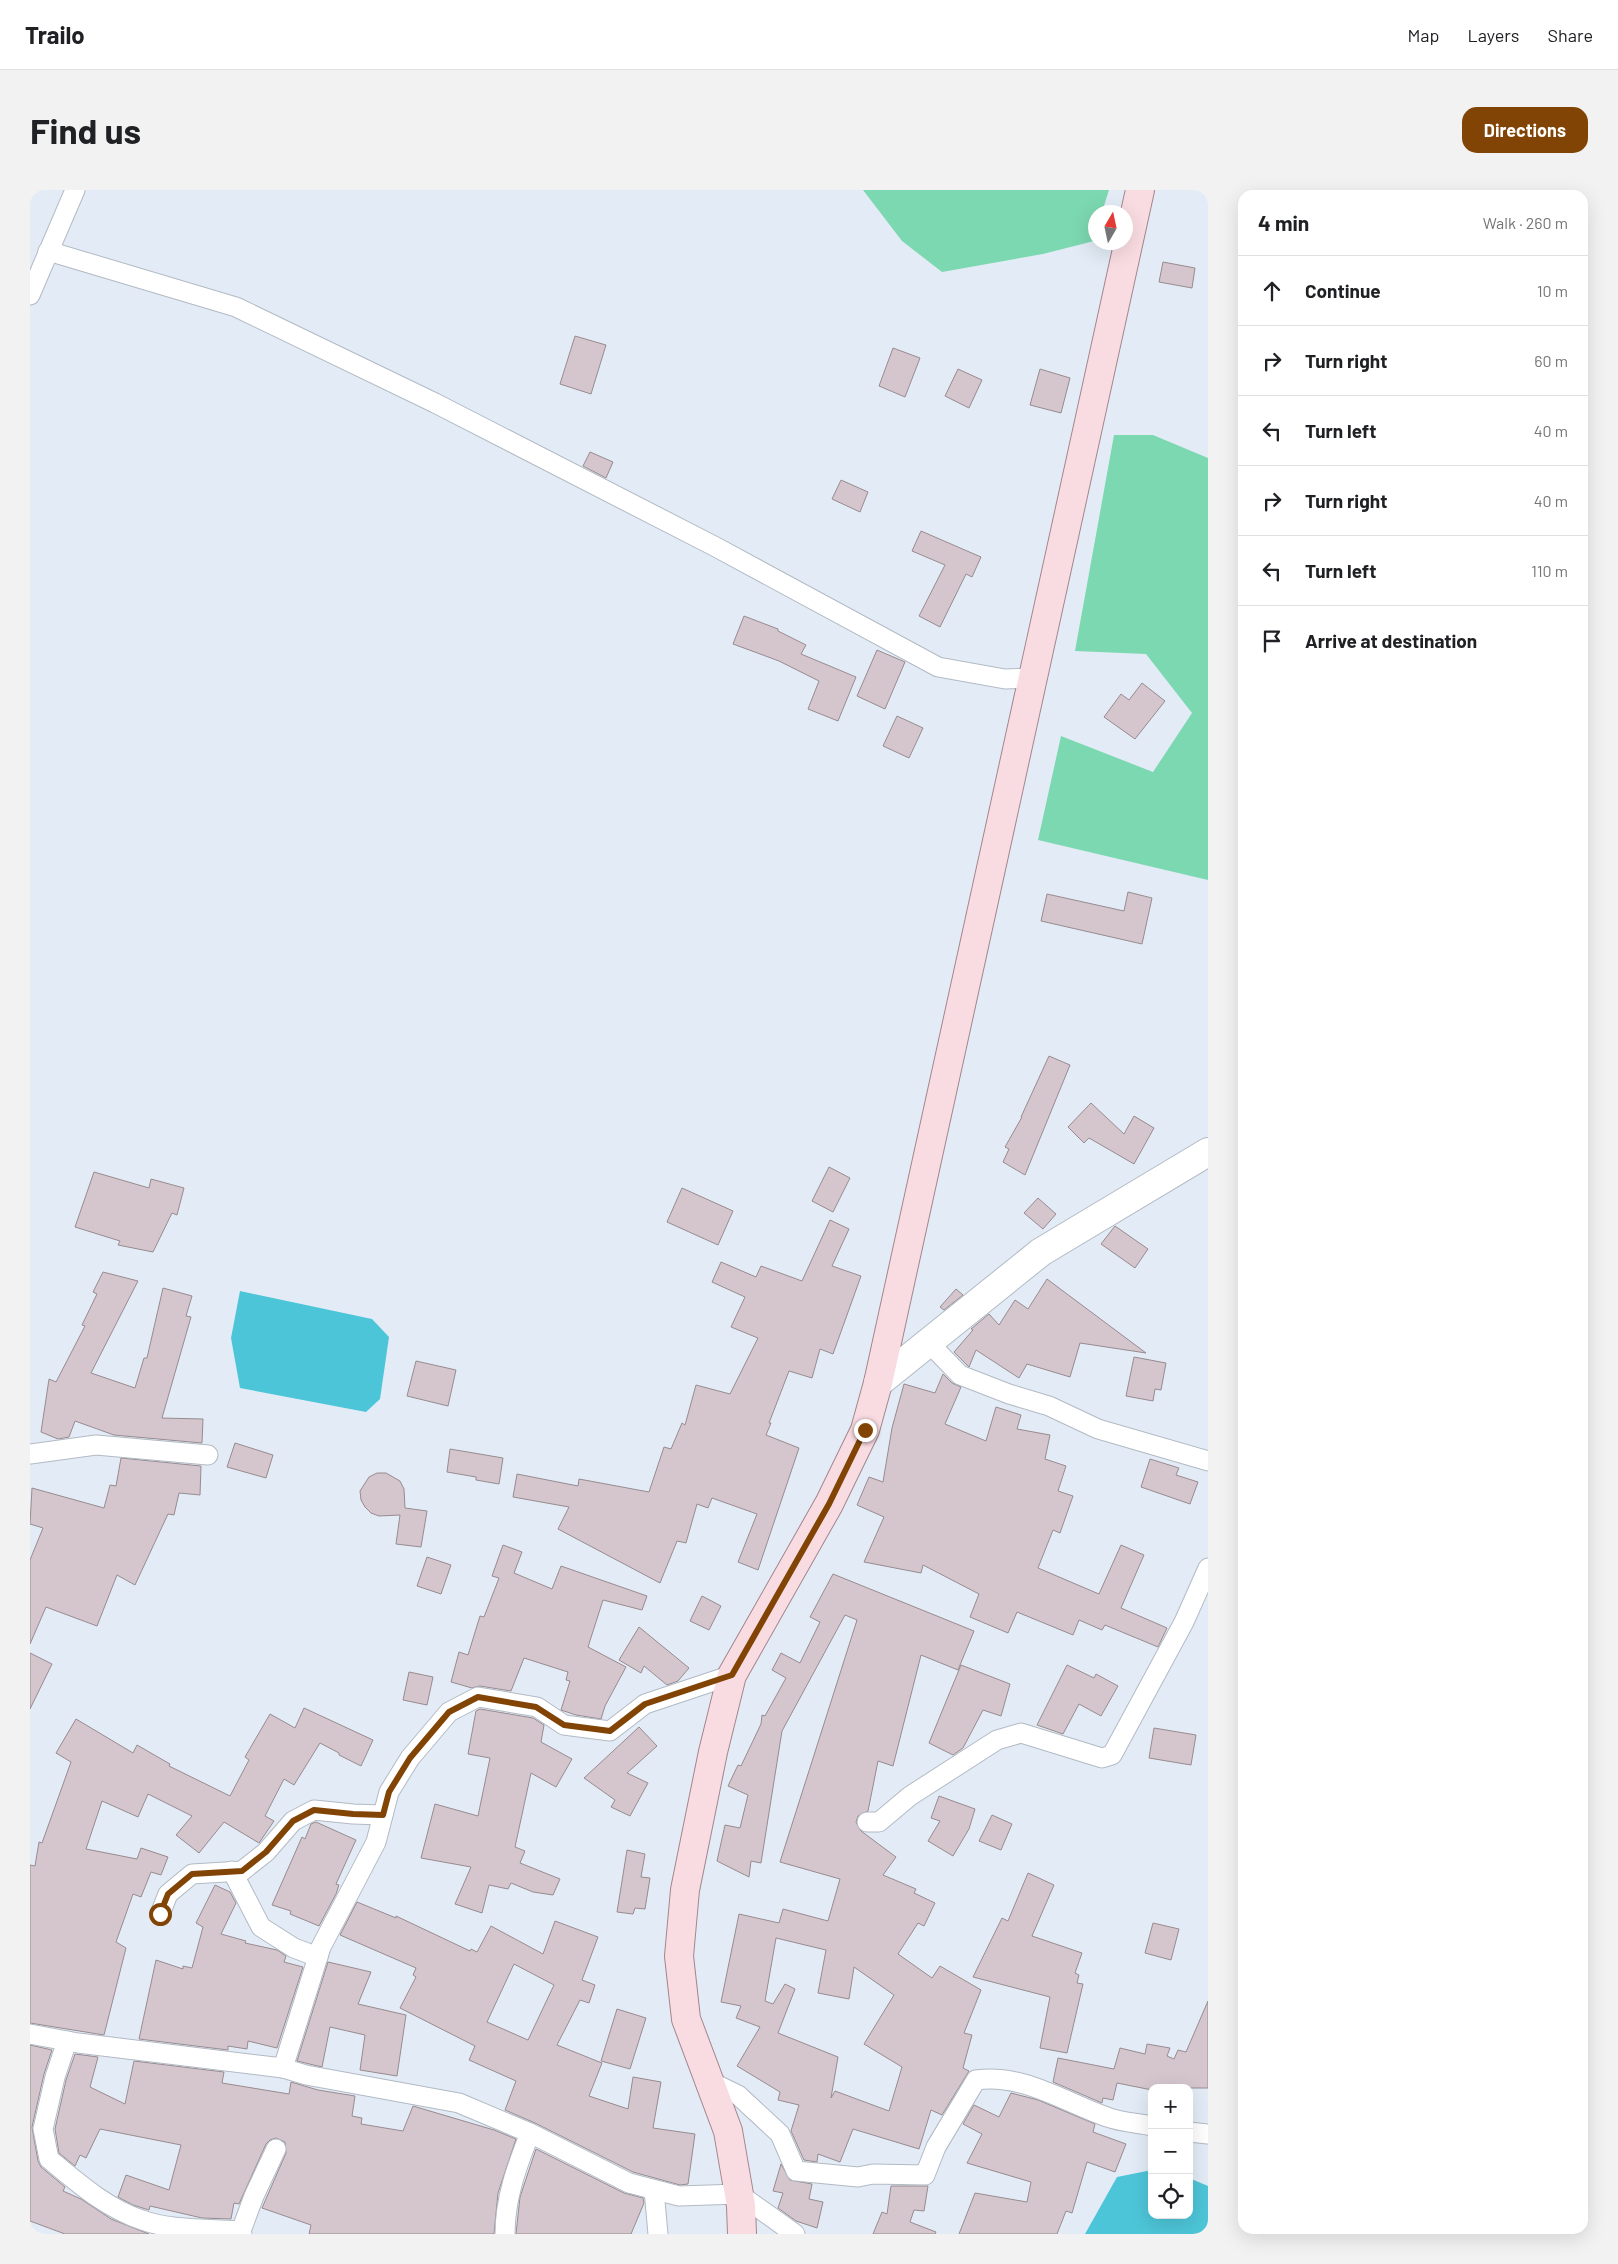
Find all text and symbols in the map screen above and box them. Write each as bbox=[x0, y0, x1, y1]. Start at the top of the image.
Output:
text: Trailo bbox=[25, 20, 85, 49]
text: Map bbox=[1407, 24, 1439, 46]
text: Layers bbox=[1467, 24, 1520, 46]
text: Share bbox=[1548, 24, 1593, 46]
button: Directions bbox=[1462, 107, 1588, 153]
text: Find us bbox=[30, 109, 141, 151]
north arrow bbox=[1088, 205, 1133, 250]
text: 4 min bbox=[1258, 210, 1309, 235]
text: Walk · 260 m bbox=[1483, 213, 1568, 232]
icon: ahead bbox=[1258, 277, 1286, 305]
text: Continue bbox=[1305, 279, 1381, 302]
text: 10 m bbox=[1537, 281, 1568, 300]
icon: right bbox=[1258, 347, 1286, 375]
text: Turn right bbox=[1305, 349, 1387, 372]
text: 60 m bbox=[1534, 351, 1568, 370]
icon: left bbox=[1258, 417, 1286, 445]
text: Turn left bbox=[1305, 419, 1376, 442]
text: 40 m bbox=[1534, 421, 1568, 440]
icon: right bbox=[1258, 487, 1286, 515]
text: Turn right bbox=[1305, 489, 1387, 512]
text: 40 m bbox=[1534, 491, 1568, 510]
icon: left bbox=[1258, 557, 1286, 585]
text: Turn left bbox=[1305, 559, 1376, 582]
text: 110 m bbox=[1531, 561, 1568, 580]
icon: arrive bbox=[1258, 627, 1286, 655]
text: Arrive at destination bbox=[1305, 629, 1477, 652]
route end bbox=[854, 1419, 877, 1442]
route start bbox=[149, 1903, 172, 1926]
map controls bbox=[1148, 2084, 1193, 2219]
button: + bbox=[1148, 2084, 1193, 2129]
button: − bbox=[1148, 2129, 1193, 2174]
button: locate bbox=[1148, 2174, 1193, 2219]

